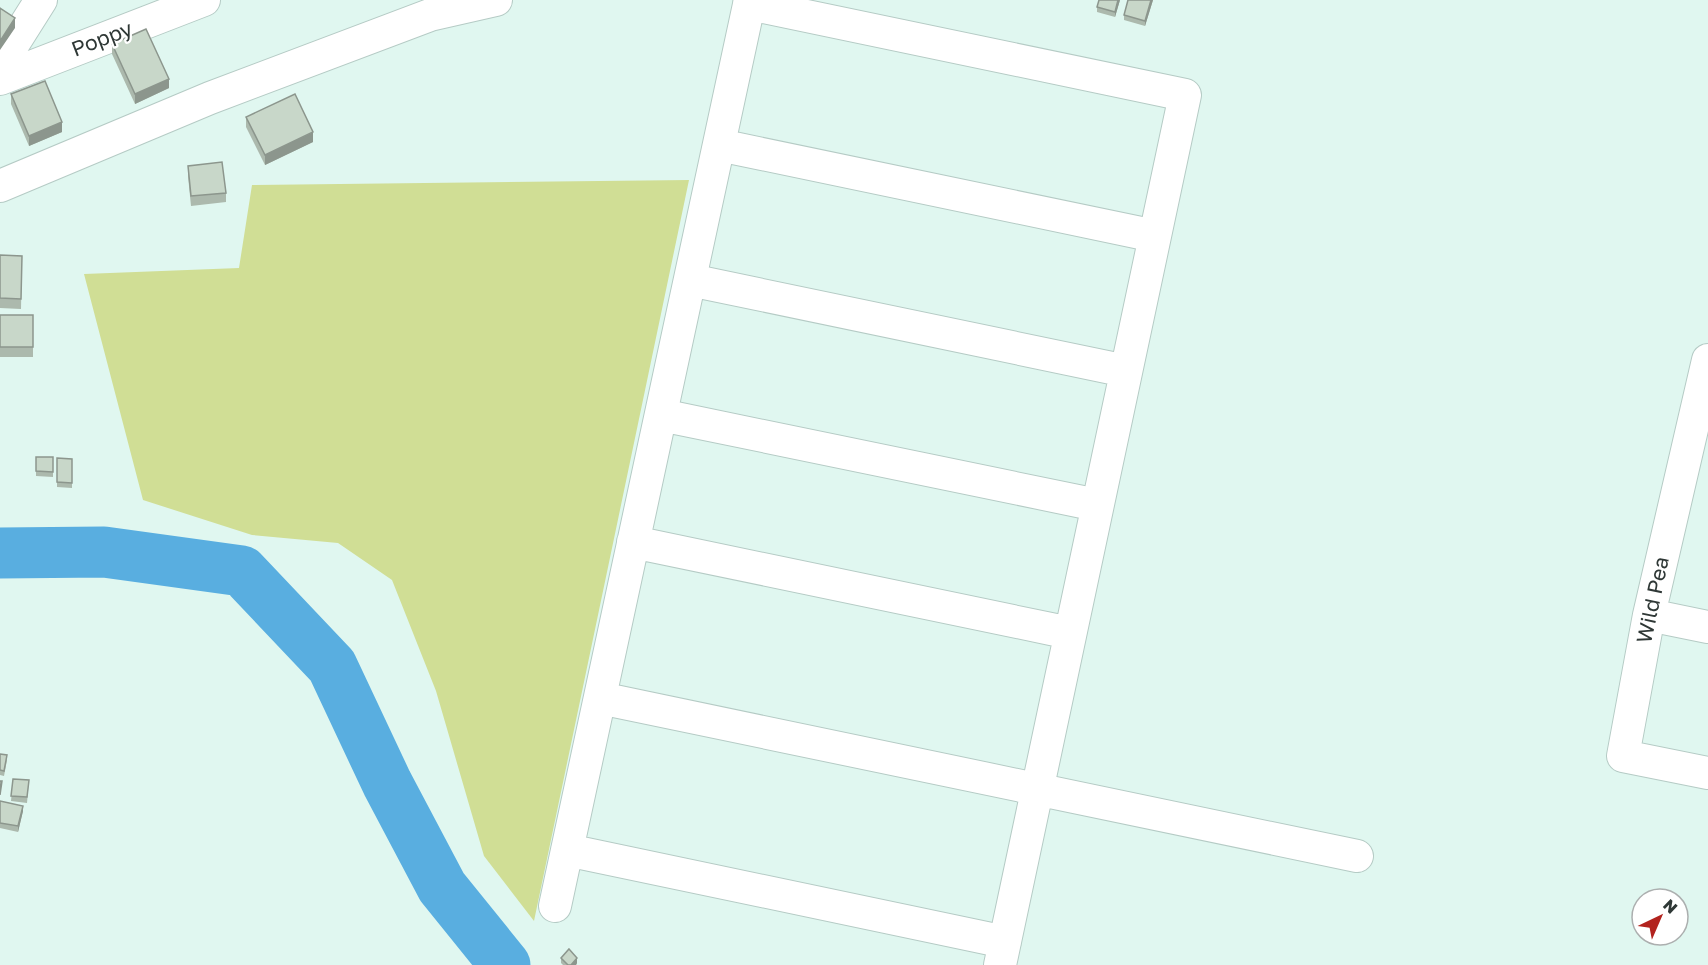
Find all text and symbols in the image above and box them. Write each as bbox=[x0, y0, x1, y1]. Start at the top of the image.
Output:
street label: Poppy bbox=[67, 15, 136, 62]
street label: Wild Pea bbox=[1630, 554, 1674, 646]
north arrow bbox=[1630, 887, 1690, 947]
text: N bbox=[1659, 895, 1682, 918]

